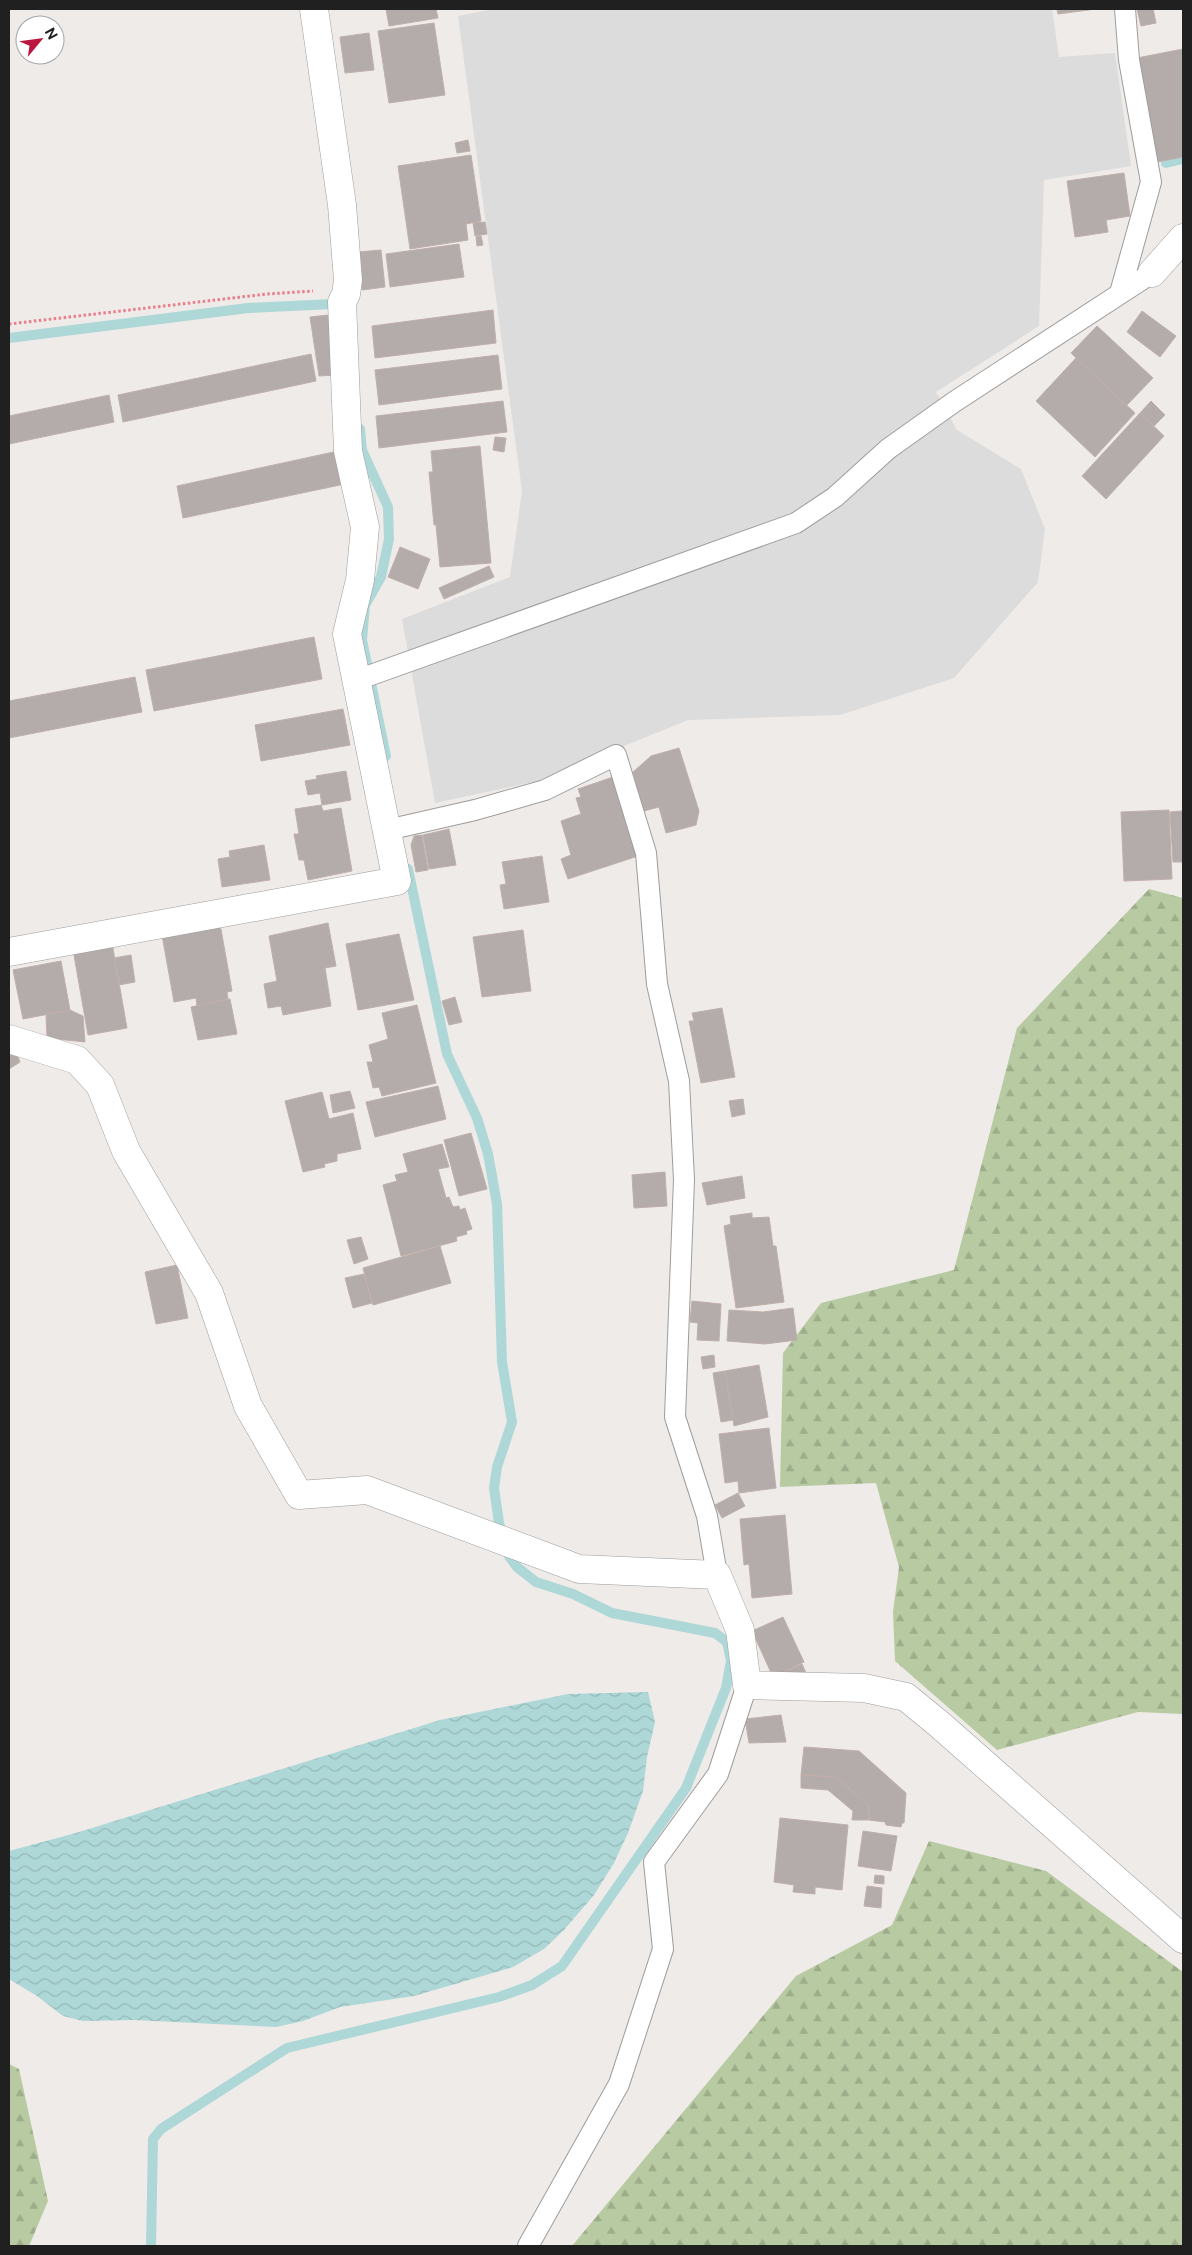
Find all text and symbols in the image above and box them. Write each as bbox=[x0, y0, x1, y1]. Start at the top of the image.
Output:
north arrow bbox=[15, 15, 65, 65]
text: N bbox=[42, 25, 61, 42]

